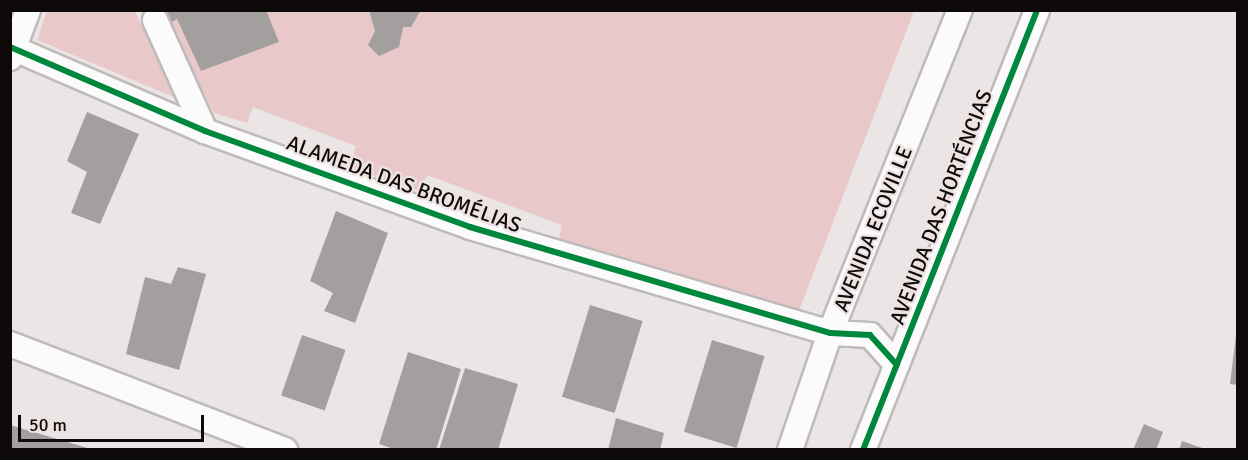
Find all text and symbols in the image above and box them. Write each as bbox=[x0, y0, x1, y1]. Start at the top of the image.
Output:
street label: AVENIDA DAS HORTÉNCIAS bbox=[885, 86, 997, 328]
street label: ALAMEDA DAS BROMÉLIAS bbox=[283, 130, 525, 238]
street label: AVENIDA ECOVILLE bbox=[828, 143, 918, 315]
scale bar bbox=[21, 403, 207, 441]
text: 50 m bbox=[29, 414, 67, 436]

